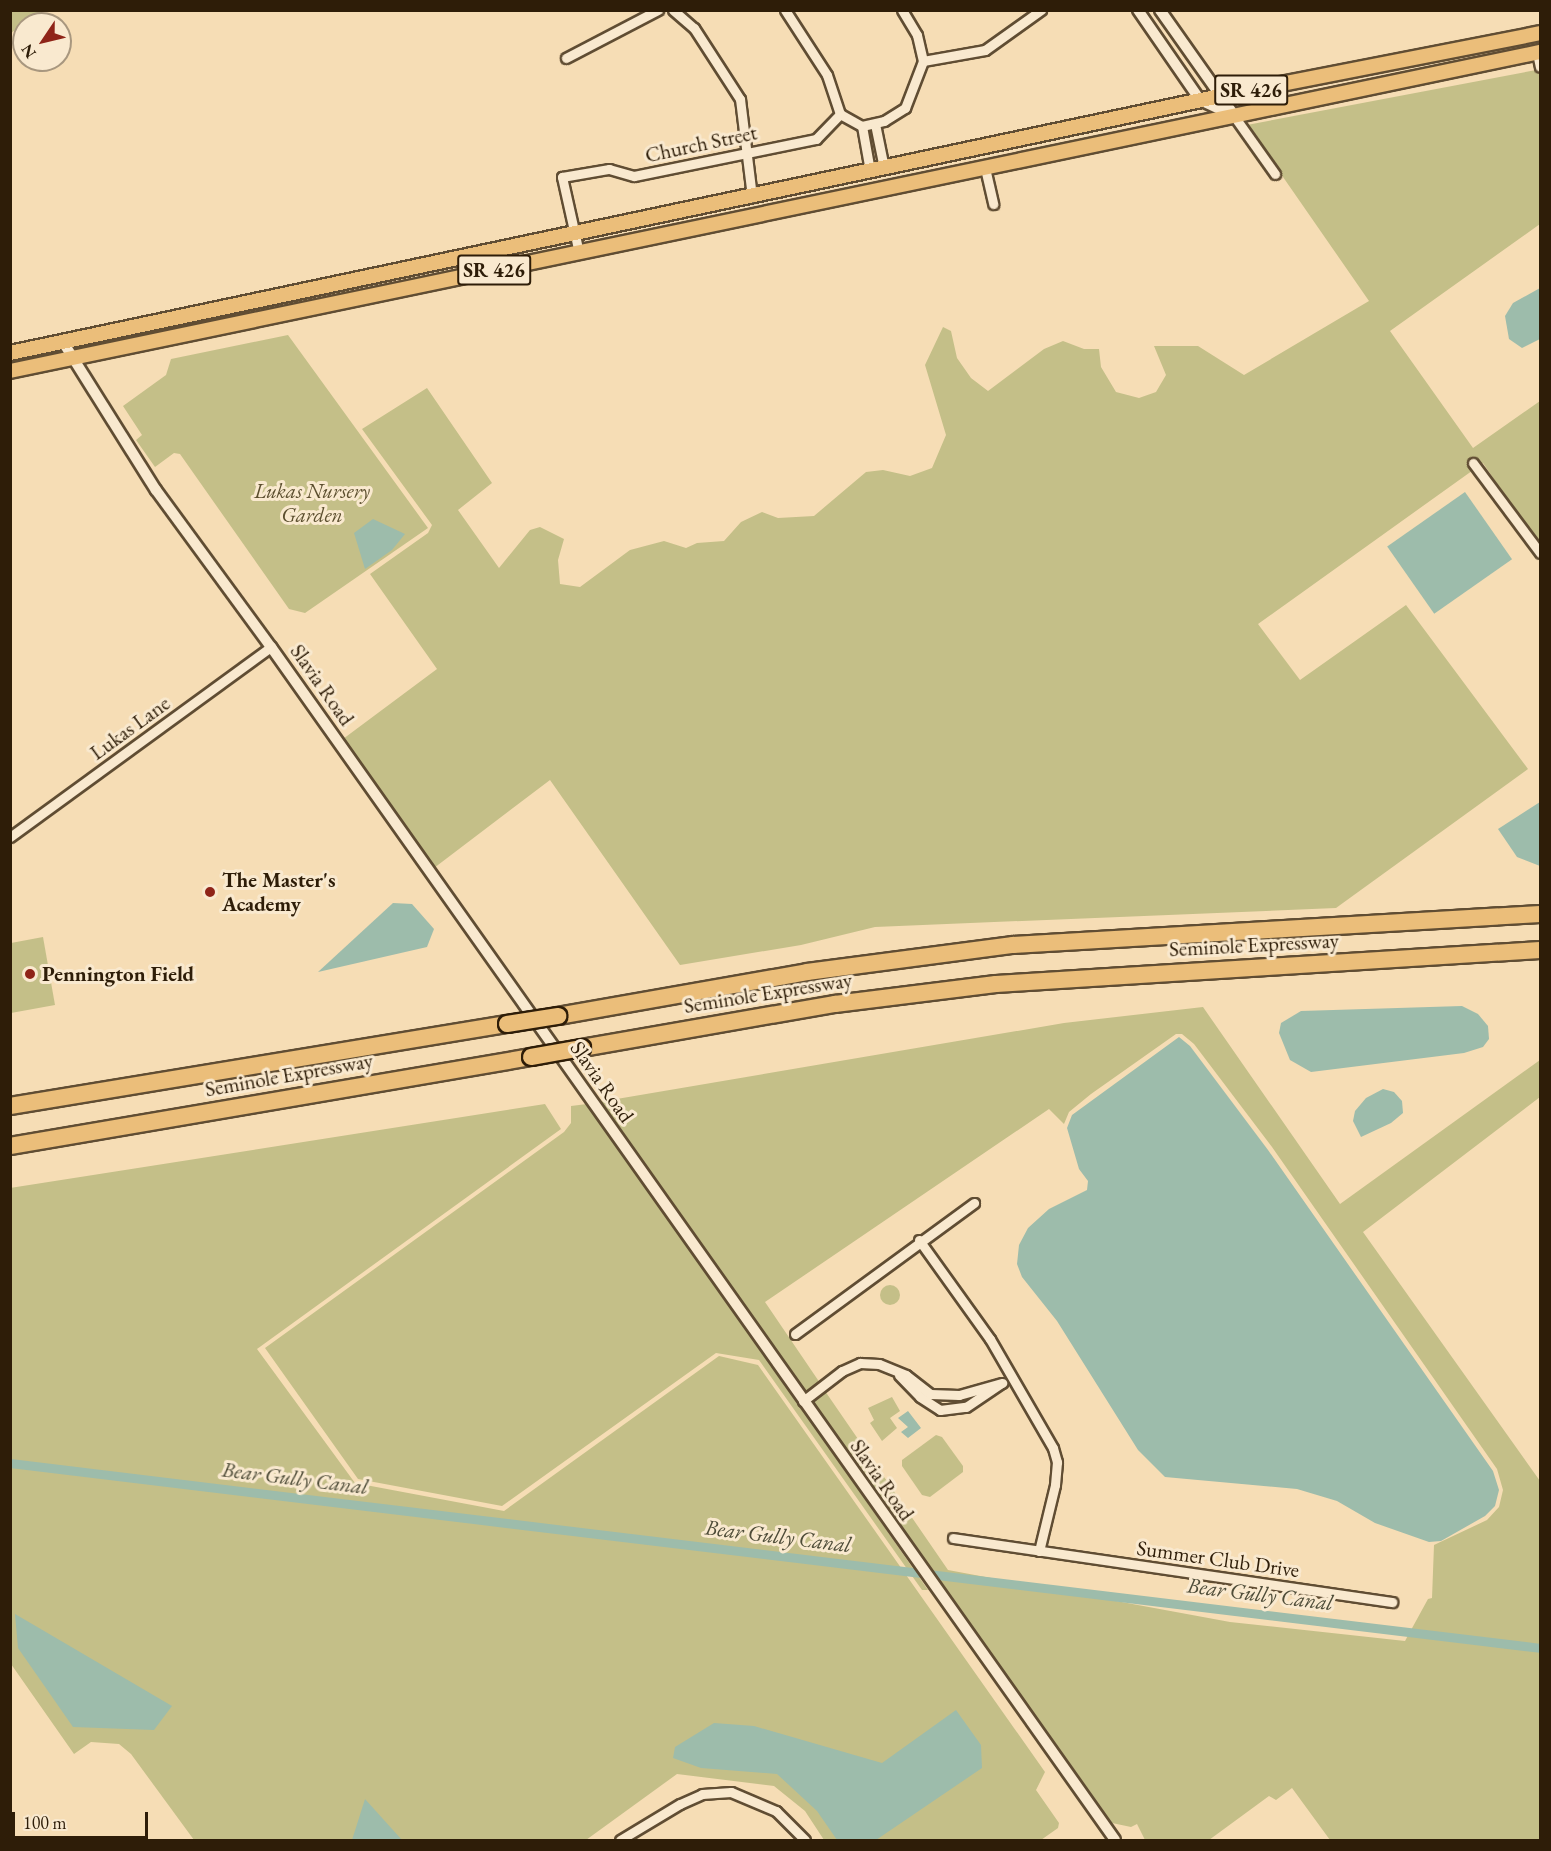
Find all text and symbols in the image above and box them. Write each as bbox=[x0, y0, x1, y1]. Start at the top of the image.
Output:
north arrow bbox=[12, 12, 72, 72]
text: N bbox=[16, 40, 41, 63]
road number: SR 426 bbox=[1214, 73, 1288, 107]
street label: Church Street bbox=[643, 120, 759, 168]
road number: SR 426 bbox=[456, 253, 532, 287]
park label: Lukas Nursery Garden bbox=[254, 478, 370, 528]
street label: Slavia Road bbox=[285, 639, 359, 731]
street label: Lukas Lane bbox=[85, 691, 175, 765]
place label: The Master's Academy bbox=[222, 867, 336, 917]
marker: The Master's Academy bbox=[203, 885, 217, 899]
street label: Seminole Expressway bbox=[1168, 928, 1340, 962]
place label: Pennington Field bbox=[42, 961, 194, 987]
marker: Pennington Field bbox=[23, 967, 37, 981]
street label: Seminole Expressway bbox=[682, 967, 854, 1019]
street label: Slavia Road bbox=[565, 1036, 639, 1128]
street label: Seminole Expressway bbox=[203, 1048, 375, 1102]
street label: Slavia Road bbox=[845, 1434, 919, 1526]
water label: Bear Gully Canal bbox=[220, 1456, 370, 1500]
water label: Bear Gully Canal bbox=[703, 1514, 853, 1558]
street label: Summer Club Drive bbox=[1135, 1535, 1301, 1583]
water label: Bear Gully Canal bbox=[1185, 1572, 1335, 1616]
scale bar bbox=[15, 1800, 152, 1838]
text: 100 m bbox=[23, 1811, 67, 1834]

